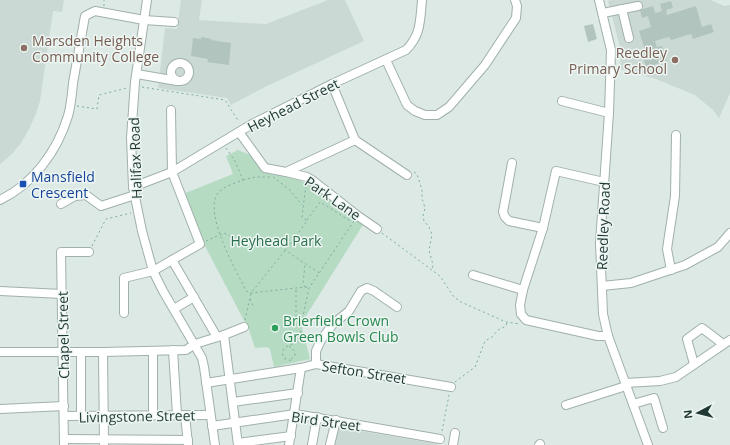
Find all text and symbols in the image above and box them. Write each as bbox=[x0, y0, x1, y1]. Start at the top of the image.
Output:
place label: Marsden Heights Community College bbox=[32, 31, 159, 66]
marker: Marsden Heights Community College bbox=[19, 43, 29, 53]
place label: Reedley Primary School bbox=[569, 43, 668, 78]
marker: Reedley Primary School bbox=[670, 55, 680, 65]
street label: Heyhead Street bbox=[244, 74, 342, 136]
street label: Halifax Road bbox=[124, 117, 146, 199]
place label: Mansfield Crescent bbox=[31, 167, 95, 202]
street label: Park Lane bbox=[301, 172, 365, 224]
marker: Mansfield Crescent bbox=[18, 179, 28, 189]
street label: Reedley Road bbox=[592, 182, 614, 270]
park label: Heyhead Park bbox=[231, 231, 322, 250]
street label: Chapel Street bbox=[53, 291, 73, 379]
place label: Brierfield Crown Green Bowls Club bbox=[283, 311, 399, 346]
marker: Brierfield Crown Green Bowls Club bbox=[270, 323, 280, 333]
street label: Sefton Street bbox=[321, 356, 407, 388]
north arrow bbox=[678, 393, 718, 433]
street label: Livingstone Street bbox=[78, 405, 196, 427]
street label: Bird Street bbox=[290, 407, 362, 435]
text: N bbox=[680, 409, 696, 420]

